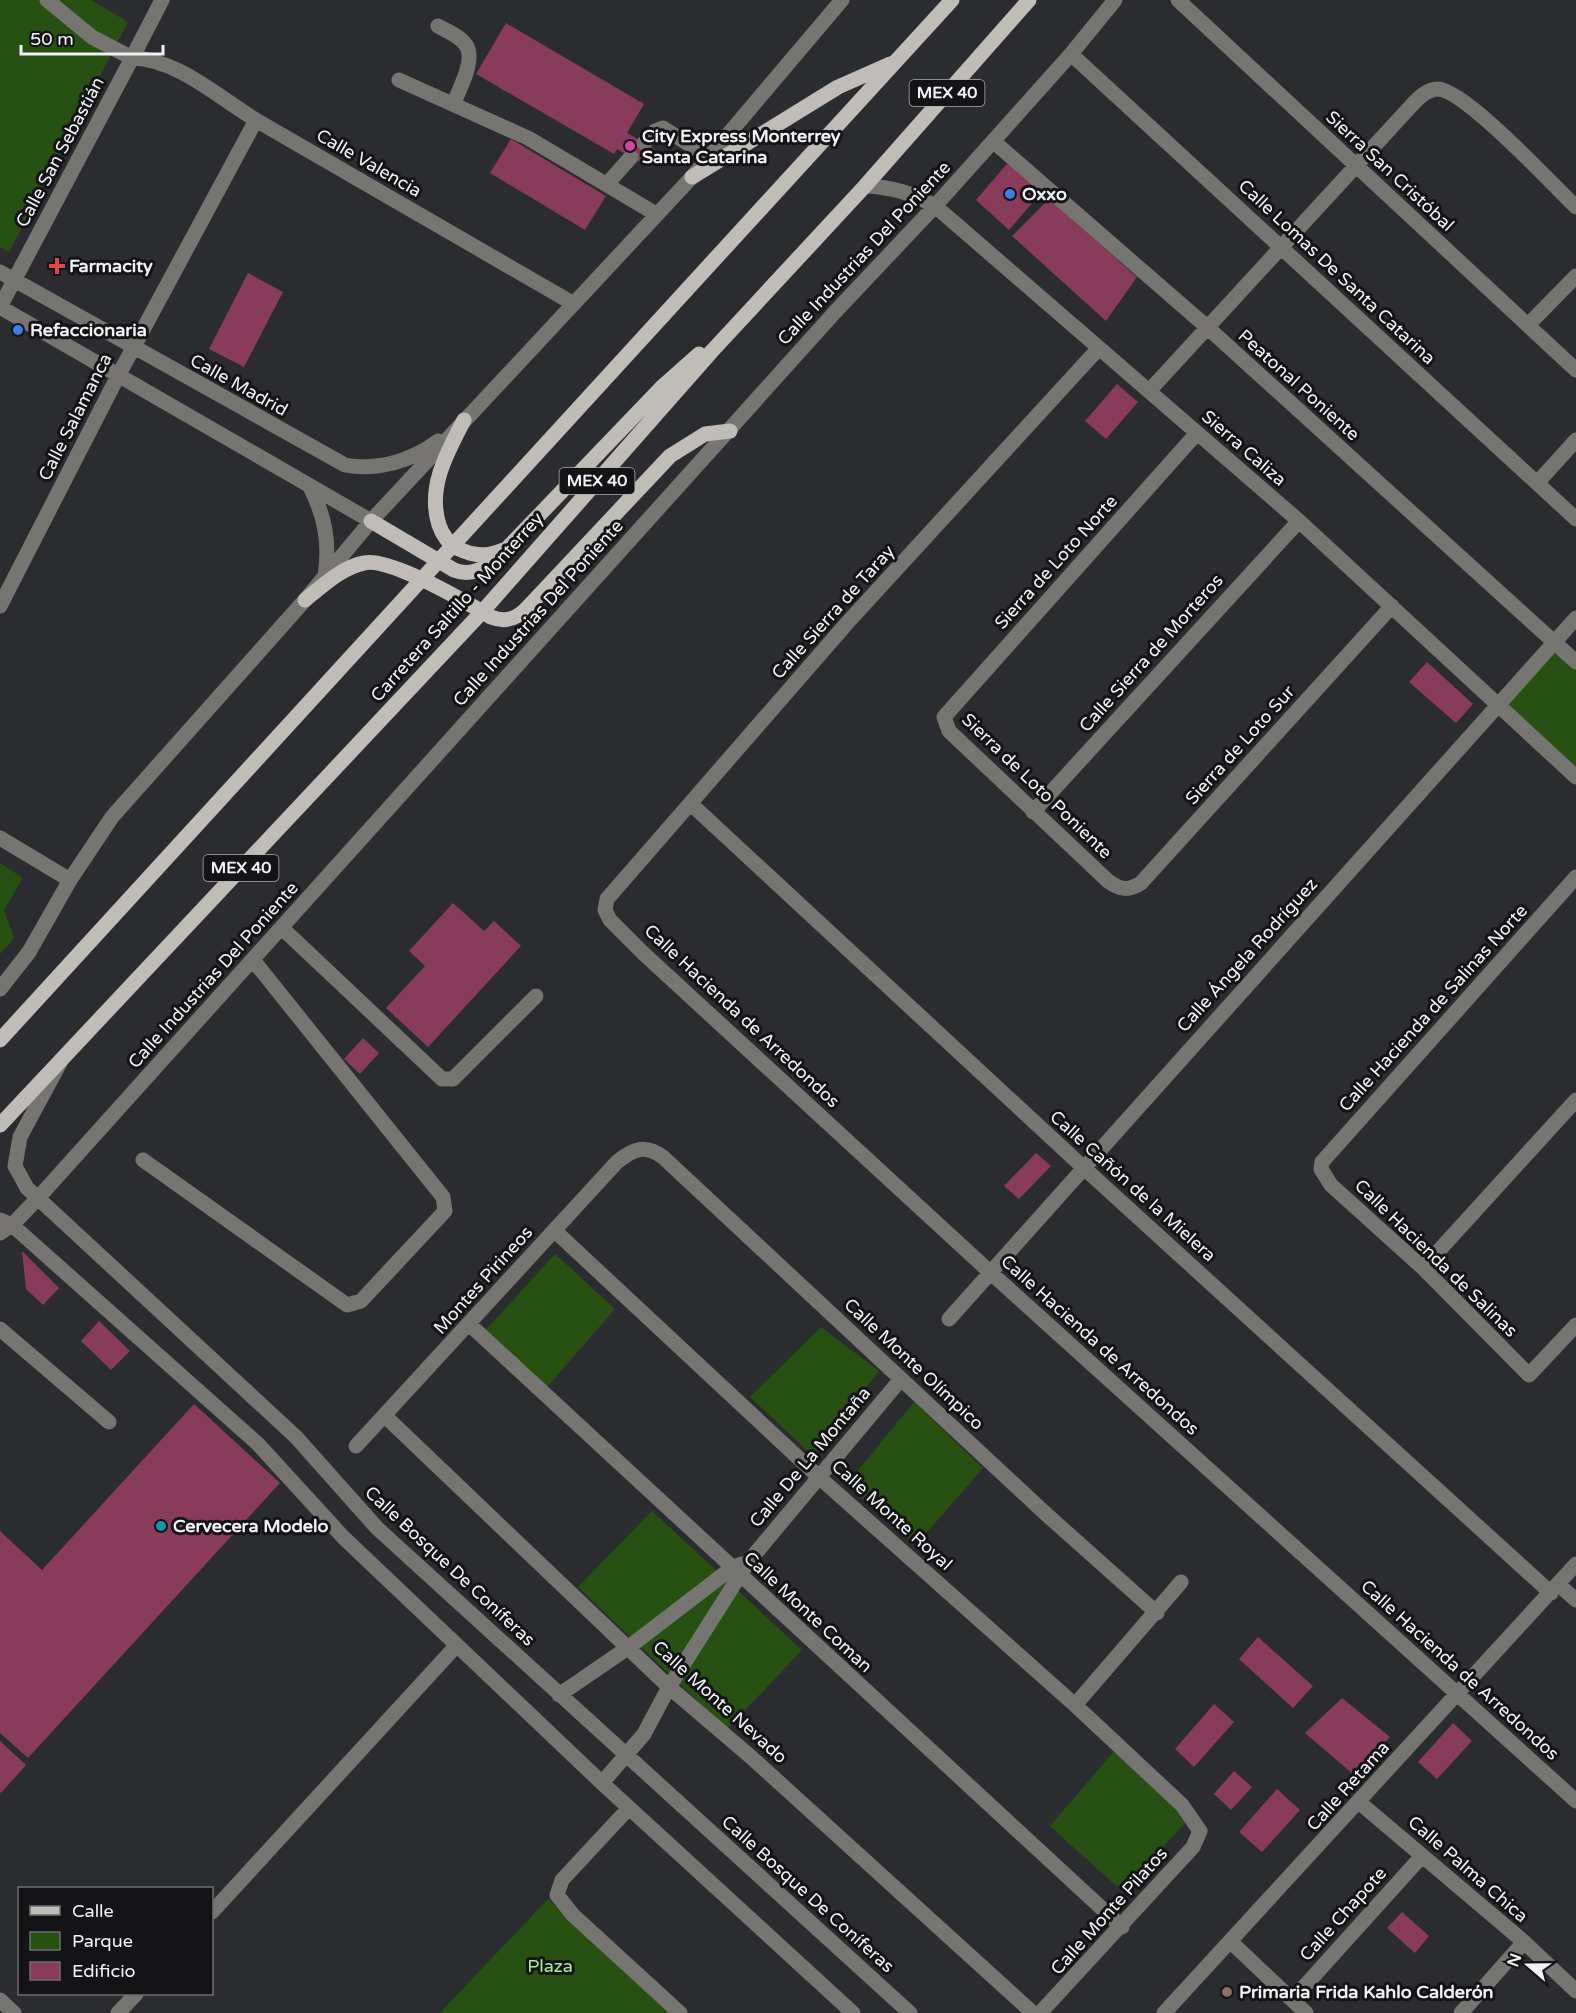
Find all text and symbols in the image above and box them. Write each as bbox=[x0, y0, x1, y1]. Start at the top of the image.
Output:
scale bar bbox=[21, 18, 164, 56]
text: 50 m bbox=[30, 28, 74, 50]
street label: Calle San Sebastián bbox=[11, 73, 109, 231]
road number: MEX 40 bbox=[910, 80, 984, 106]
street label: Sierra San Cristóbal bbox=[1321, 106, 1459, 236]
street label: Calle Valencia bbox=[312, 124, 426, 202]
place label: City Express Monterrey Santa Catarina bbox=[642, 125, 841, 168]
marker: City Express Monterrey Santa Catarina bbox=[623, 139, 637, 153]
street label: Calle Industrias Del Poniente bbox=[773, 156, 955, 350]
street label: Calle Lomas De Santa Catarina bbox=[1234, 175, 1440, 369]
place label: Oxxo bbox=[1022, 183, 1067, 205]
marker: Oxxo bbox=[1003, 187, 1017, 201]
place label: Farmacity bbox=[69, 255, 153, 277]
marker: Farmacity bbox=[50, 259, 64, 273]
place label: Refaccionaria bbox=[30, 319, 147, 341]
marker: Refaccionaria bbox=[11, 323, 25, 337]
street label: Peatonal Poniente bbox=[1234, 325, 1364, 445]
street label: Calle Madrid bbox=[186, 349, 292, 421]
street label: Calle Salamanca bbox=[34, 350, 116, 484]
street label: Sierra Caliza bbox=[1197, 405, 1291, 491]
road number: MEX 40 bbox=[560, 468, 634, 494]
street label: Sierra de Loto Norte bbox=[990, 490, 1122, 634]
street label: Carretera Saltillo - Monterrey bbox=[366, 507, 548, 706]
street label: Calle Industrias Del Poniente bbox=[448, 515, 628, 711]
street label: Calle Sierra de Taray bbox=[767, 540, 899, 684]
street label: Calle Sierra de Morteros bbox=[1074, 569, 1228, 737]
street label: Sierra de Loto Sur bbox=[1181, 681, 1299, 809]
street label: Sierra de Loto Poniente bbox=[957, 709, 1117, 863]
road number: MEX 40 bbox=[204, 855, 278, 881]
street label: Calle Ángela Rodríguez bbox=[1172, 873, 1322, 1037]
street label: Calle Industrias Del Poniente bbox=[123, 877, 303, 1073]
street label: Calle Hacienda de Salinas Norte bbox=[1334, 900, 1532, 1116]
street label: Calle Hacienda de Arredondos bbox=[640, 920, 844, 1112]
street label: Calle Cañón de la Mielera bbox=[1045, 1106, 1221, 1266]
street label: Calle Hacienda de Salinas bbox=[1350, 1174, 1522, 1342]
street label: Montes Pirineos bbox=[429, 1221, 537, 1339]
street label: Calle Hacienda de Arredondos bbox=[996, 1250, 1204, 1440]
street label: Calle Monte Olímpico bbox=[840, 1293, 989, 1435]
street label: Calle De La Montaña bbox=[745, 1382, 875, 1532]
street label: Calle Monte Royal bbox=[827, 1455, 957, 1575]
street label: Calle Bosque De Coníferas bbox=[360, 1481, 540, 1651]
place label: Cervecera Modelo bbox=[173, 1515, 328, 1537]
marker: Cervecera Modelo bbox=[154, 1519, 168, 1533]
street label: Calle Monte Coman bbox=[739, 1547, 877, 1677]
street label: Calle Hacienda de Arredondos bbox=[1356, 1575, 1564, 1765]
street label: Calle Monte Nevado bbox=[648, 1636, 792, 1768]
street label: Calle Retama bbox=[1302, 1737, 1394, 1835]
street label: Calle Bosque De Coníferas bbox=[717, 1811, 899, 1977]
street label: Calle Palma Chica bbox=[1404, 1811, 1532, 1927]
street label: Calle Monte Pilatos bbox=[1046, 1843, 1172, 1979]
street label: Calle Chapote bbox=[1295, 1862, 1391, 1966]
legend bbox=[18, 1887, 213, 1995]
text: Calle bbox=[72, 1900, 114, 1922]
text: Parque bbox=[72, 1930, 133, 1952]
north arrow bbox=[1498, 1935, 1558, 1995]
text: N bbox=[1503, 1951, 1526, 1970]
park label: Plaza bbox=[527, 1955, 573, 1977]
text: Edificio bbox=[72, 1960, 136, 1982]
place label: Primaria Frida Kahlo Calderón bbox=[1239, 1981, 1494, 2003]
marker: Primaria Frida Kahlo Calderón bbox=[1220, 1985, 1234, 1999]

